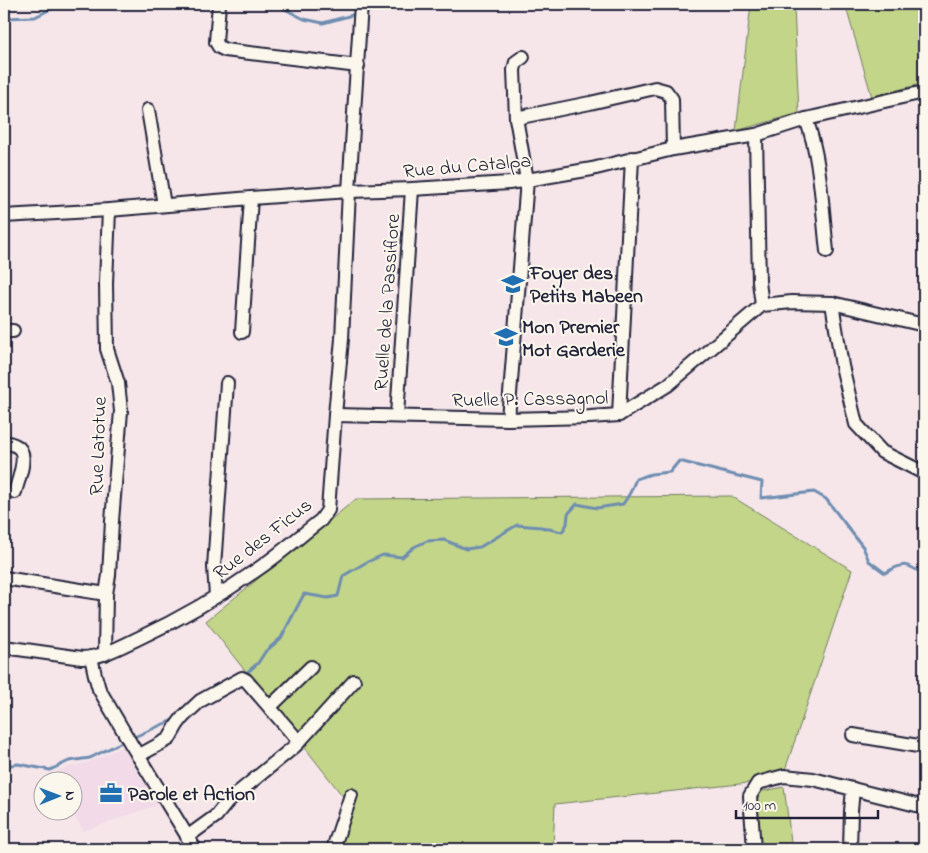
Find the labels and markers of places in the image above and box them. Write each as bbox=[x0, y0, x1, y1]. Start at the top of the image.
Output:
place label: Foyer des Petits Mabeen bbox=[529, 260, 643, 312]
school or university icon: Foyer des Petits Mabeen bbox=[500, 271, 526, 297]
place label: Mon Premier Mot Garderie bbox=[522, 314, 626, 366]
school or university icon: Mon Premier Mot Garderie bbox=[493, 324, 519, 350]
office icon: Parole et Action bbox=[98, 780, 124, 806]
place label: Parole et Action bbox=[128, 781, 255, 810]

